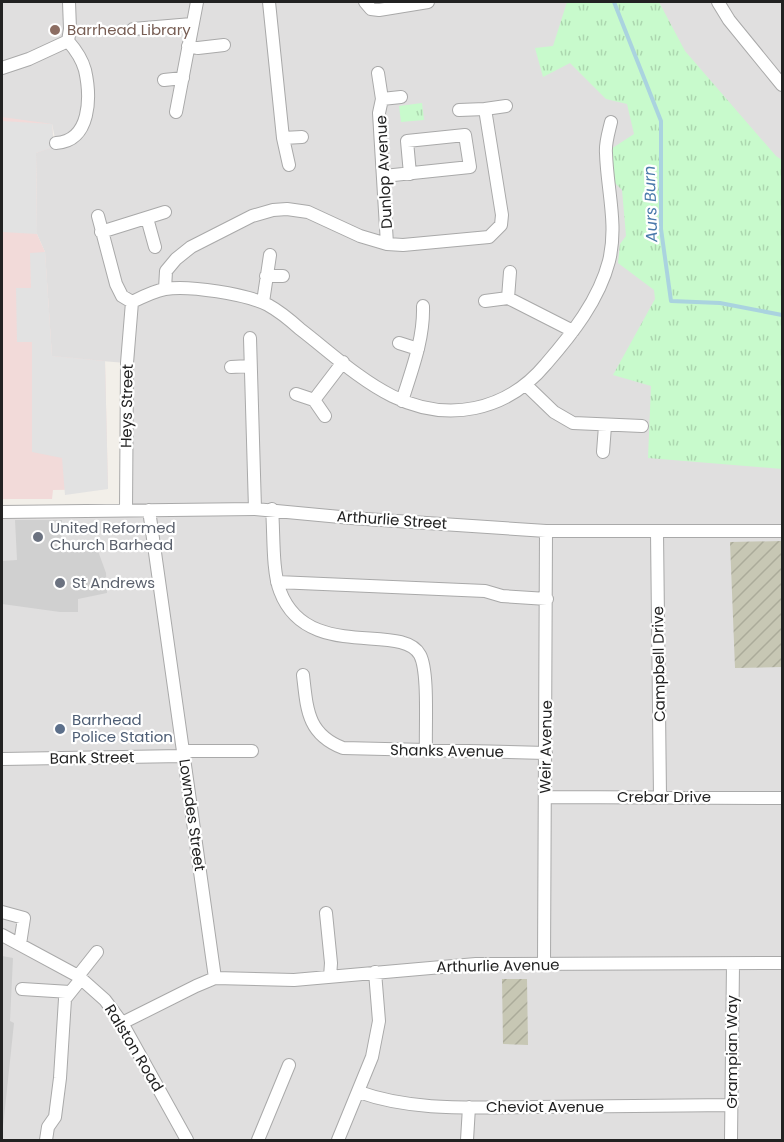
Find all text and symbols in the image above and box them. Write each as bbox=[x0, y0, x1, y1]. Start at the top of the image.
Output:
place label: Barrhead Library bbox=[67, 19, 191, 40]
marker: Barrhead Library bbox=[48, 23, 62, 37]
street label: Dunlop Avenue bbox=[370, 115, 397, 229]
water label: Aurs Burn bbox=[638, 165, 663, 244]
street label: Heys Street bbox=[115, 364, 138, 448]
street label: Arthurlie Street bbox=[336, 505, 448, 534]
place label: United Reformed Church Barhead bbox=[50, 517, 176, 555]
marker: United Reformed Church Barhead bbox=[31, 530, 45, 544]
place label: St Andrews bbox=[72, 572, 155, 593]
marker: St Andrews bbox=[53, 576, 67, 590]
street label: Campbell Drive bbox=[647, 606, 670, 722]
street label: Weir Avenue bbox=[534, 700, 557, 794]
place label: Barrhead Police Station bbox=[72, 709, 173, 747]
marker: Barrhead Police Station bbox=[53, 722, 67, 736]
street label: Shanks Avenue bbox=[390, 739, 504, 762]
street label: Bank Street bbox=[50, 746, 134, 769]
street label: Lowndes Street bbox=[174, 757, 211, 872]
street label: Crebar Drive bbox=[617, 786, 711, 807]
street label: Arthurlie Avenue bbox=[436, 954, 560, 977]
street label: Grampian Way bbox=[721, 995, 742, 1109]
street label: Ralston Road bbox=[100, 1000, 169, 1095]
street label: Cheviot Avenue bbox=[486, 1096, 604, 1117]

